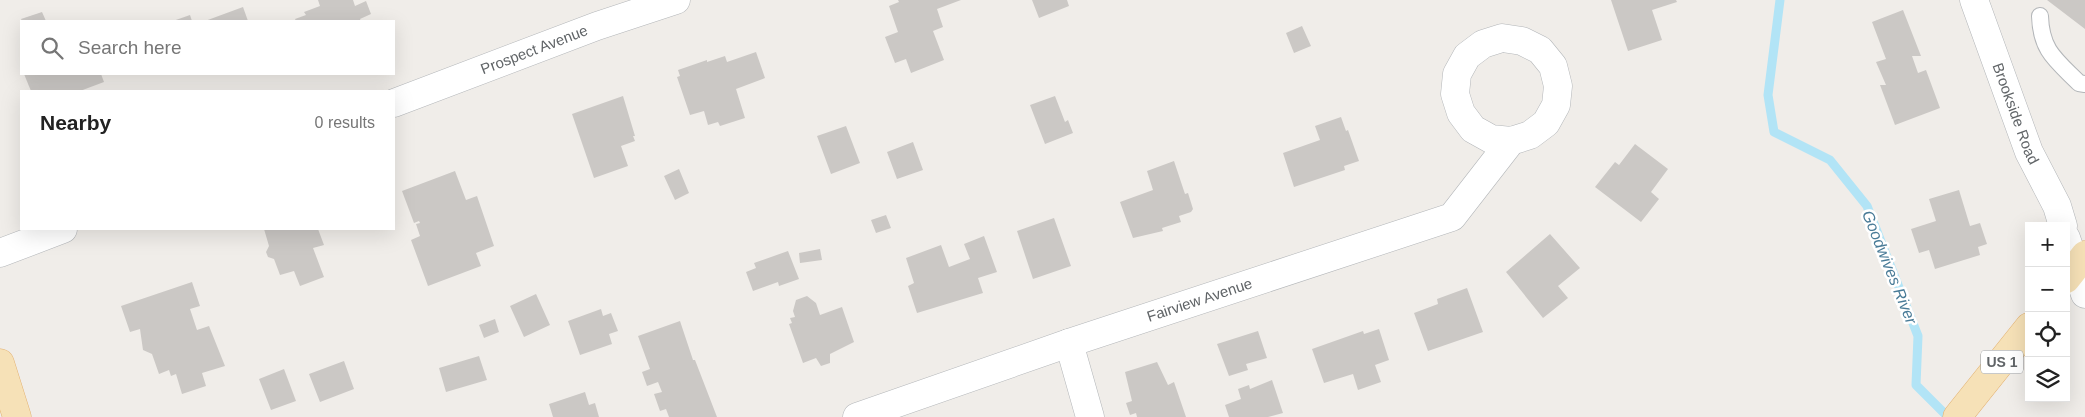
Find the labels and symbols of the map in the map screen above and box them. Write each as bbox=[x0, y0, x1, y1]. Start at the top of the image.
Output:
street label: Prospect Avenue bbox=[478, 21, 590, 77]
street label: Brookside Road bbox=[1989, 61, 2043, 167]
water label: Goodwives River bbox=[1859, 208, 1920, 327]
street label: Fairview Avenue bbox=[1145, 274, 1254, 325]
road number: US 1 bbox=[1981, 351, 2023, 374]

